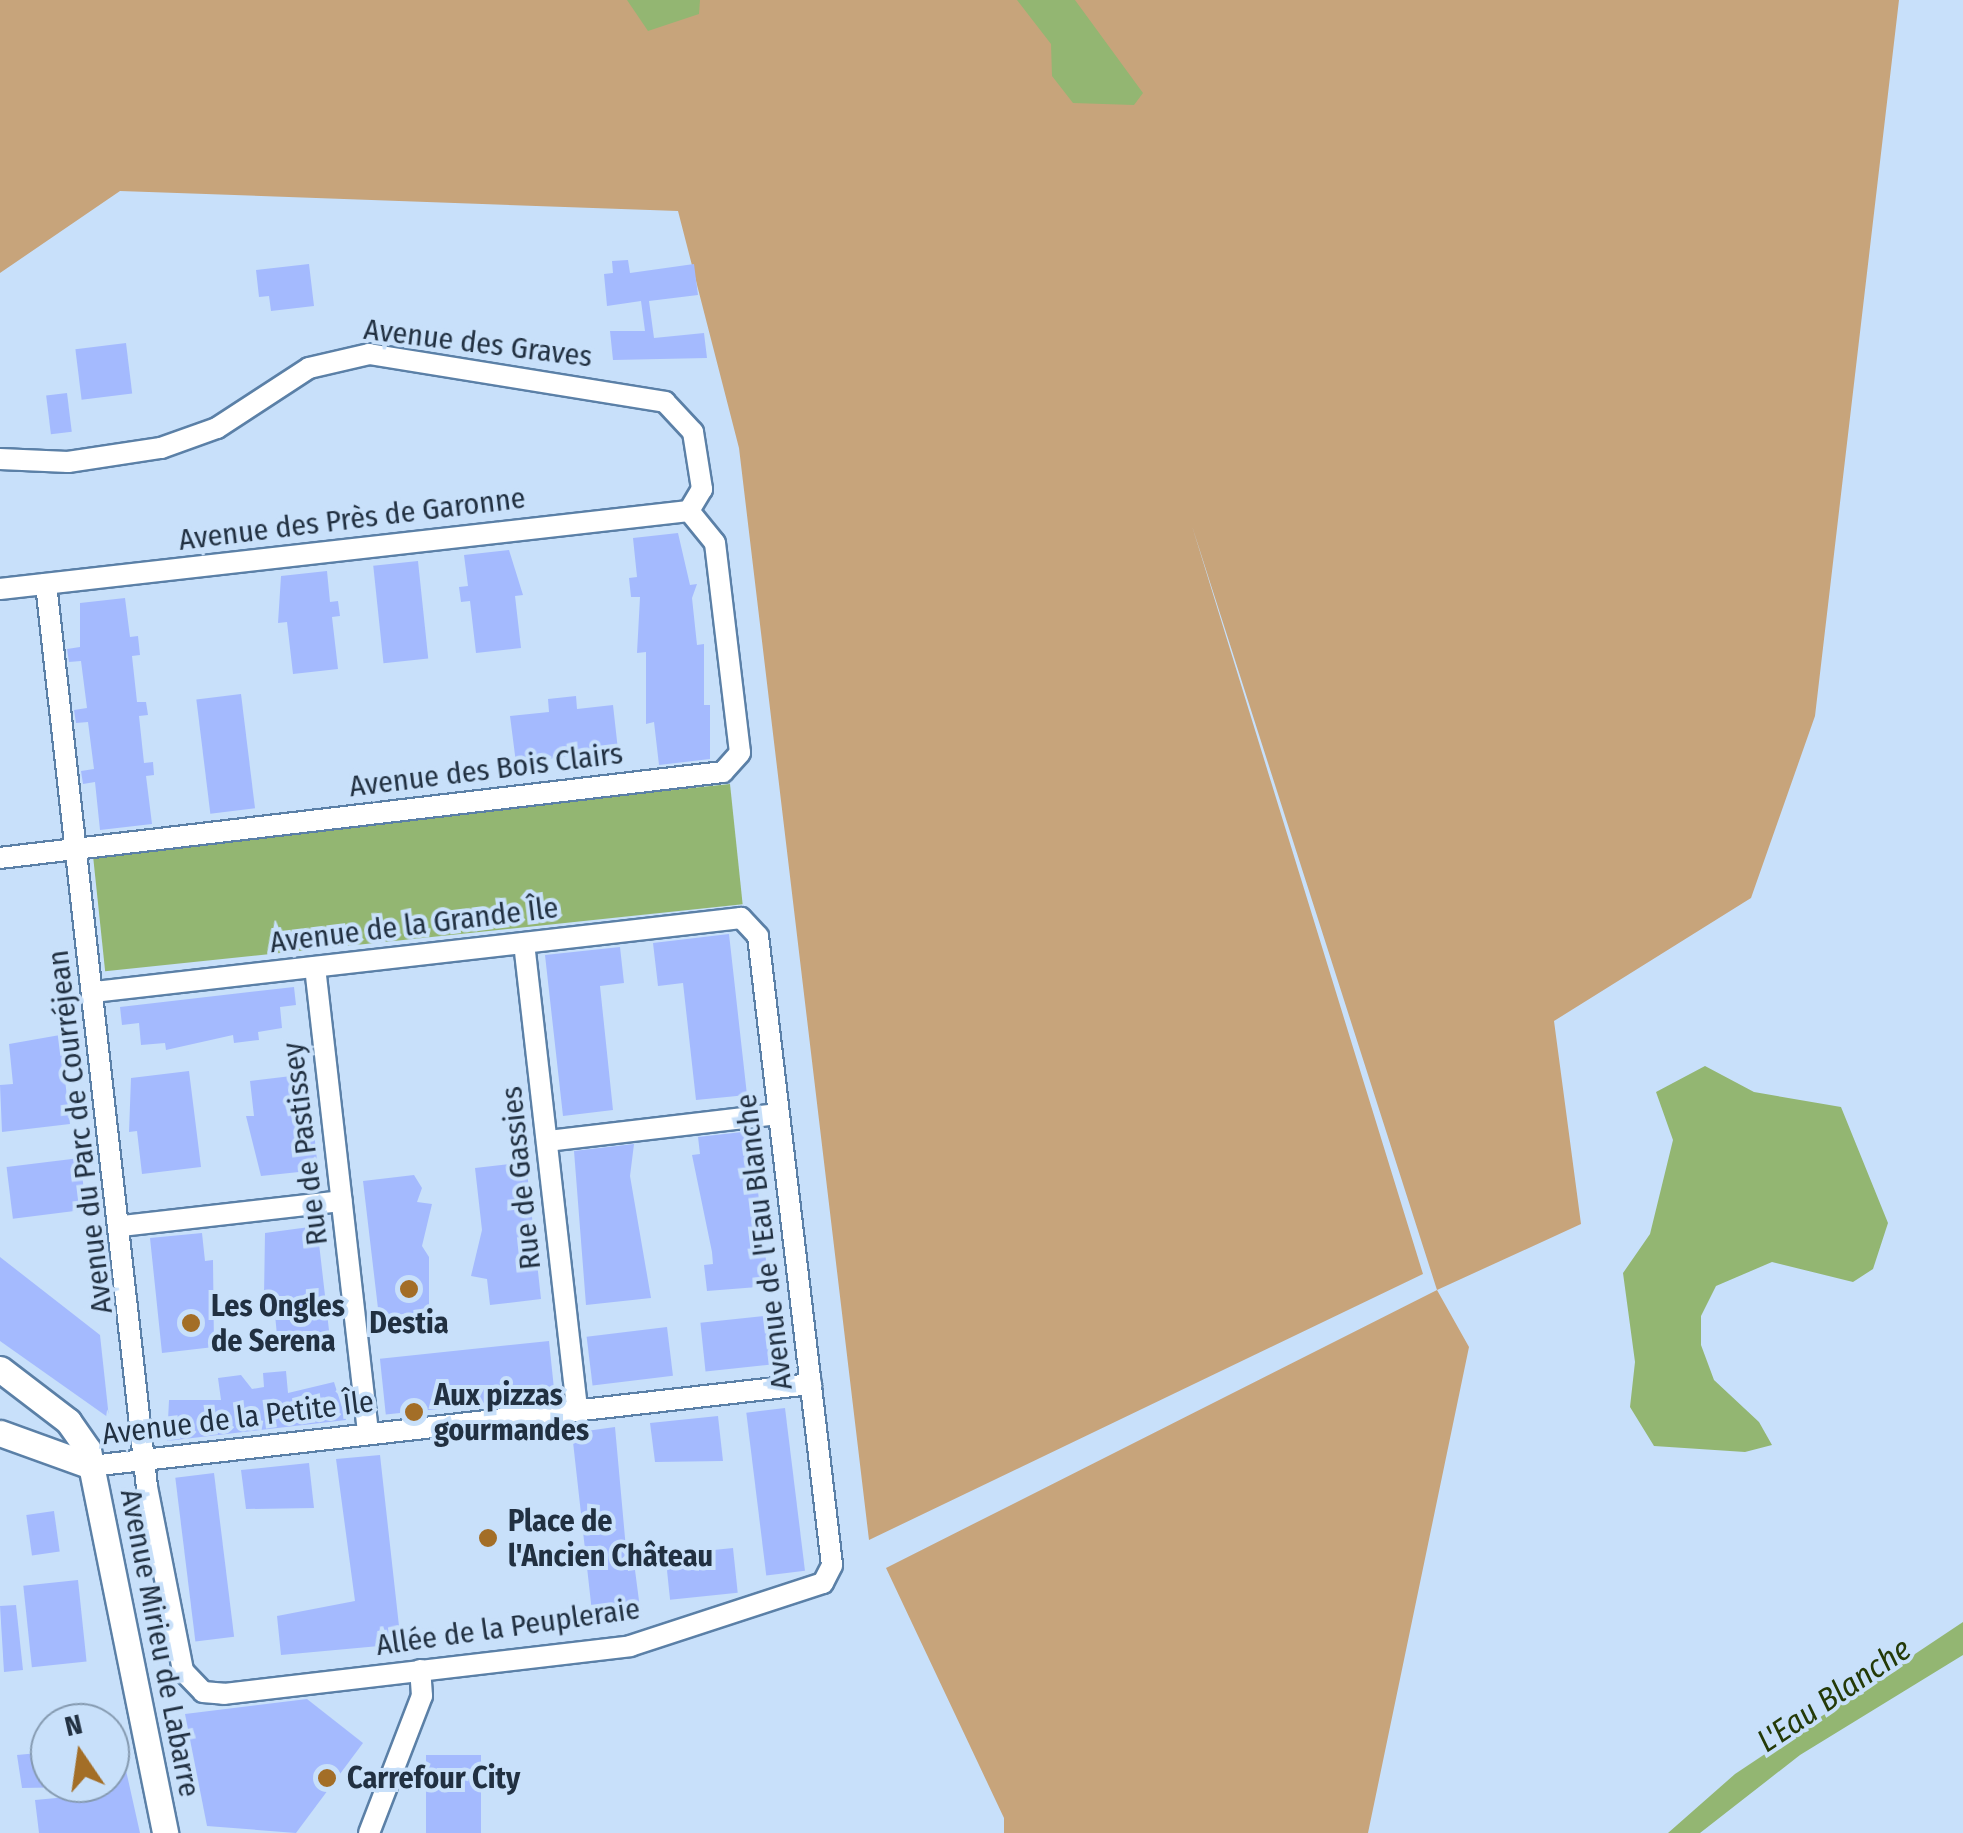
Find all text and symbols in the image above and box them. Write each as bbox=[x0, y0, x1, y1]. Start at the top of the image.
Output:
street label: Avenue des Graves bbox=[362, 311, 594, 375]
street label: Avenue des Près de Garonne bbox=[177, 480, 527, 558]
street label: Avenue des Bois Clairs bbox=[347, 735, 625, 805]
street label: Avenue de la Grande Île bbox=[268, 889, 560, 961]
street label: Avenue du Parc de Courréjean bbox=[40, 948, 120, 1316]
street label: Rue de Pastissey bbox=[275, 1041, 335, 1247]
street label: Rue de Gassies bbox=[493, 1085, 549, 1271]
street label: Avenue de l'Eau Blanche bbox=[728, 1092, 800, 1392]
marker: Destia bbox=[398, 1278, 420, 1300]
place label: Les Ongles de Serena bbox=[211, 1288, 345, 1358]
place label: Destia bbox=[369, 1305, 449, 1341]
marker: Les Ongles de Serena bbox=[180, 1312, 202, 1334]
place label: Aux pizzas gourmandes bbox=[434, 1377, 589, 1448]
street label: Avenue de la Petite Île bbox=[100, 1383, 376, 1453]
marker: Aux pizzas gourmandes bbox=[403, 1401, 425, 1423]
street label: Avenue Mirieu de Labarre bbox=[112, 1486, 208, 1800]
place label: Place de l'Ancien Château bbox=[508, 1503, 713, 1574]
marker: Place de l'Ancien Château bbox=[477, 1527, 499, 1549]
street label: Allée de la Peupleraie bbox=[374, 1591, 642, 1663]
water label: L'Eau Blanche bbox=[1750, 1630, 1918, 1760]
north arrow bbox=[30, 1703, 130, 1803]
text: N bbox=[62, 1707, 85, 1743]
place label: Carrefour City bbox=[347, 1760, 520, 1796]
marker: Carrefour City bbox=[316, 1767, 338, 1789]

